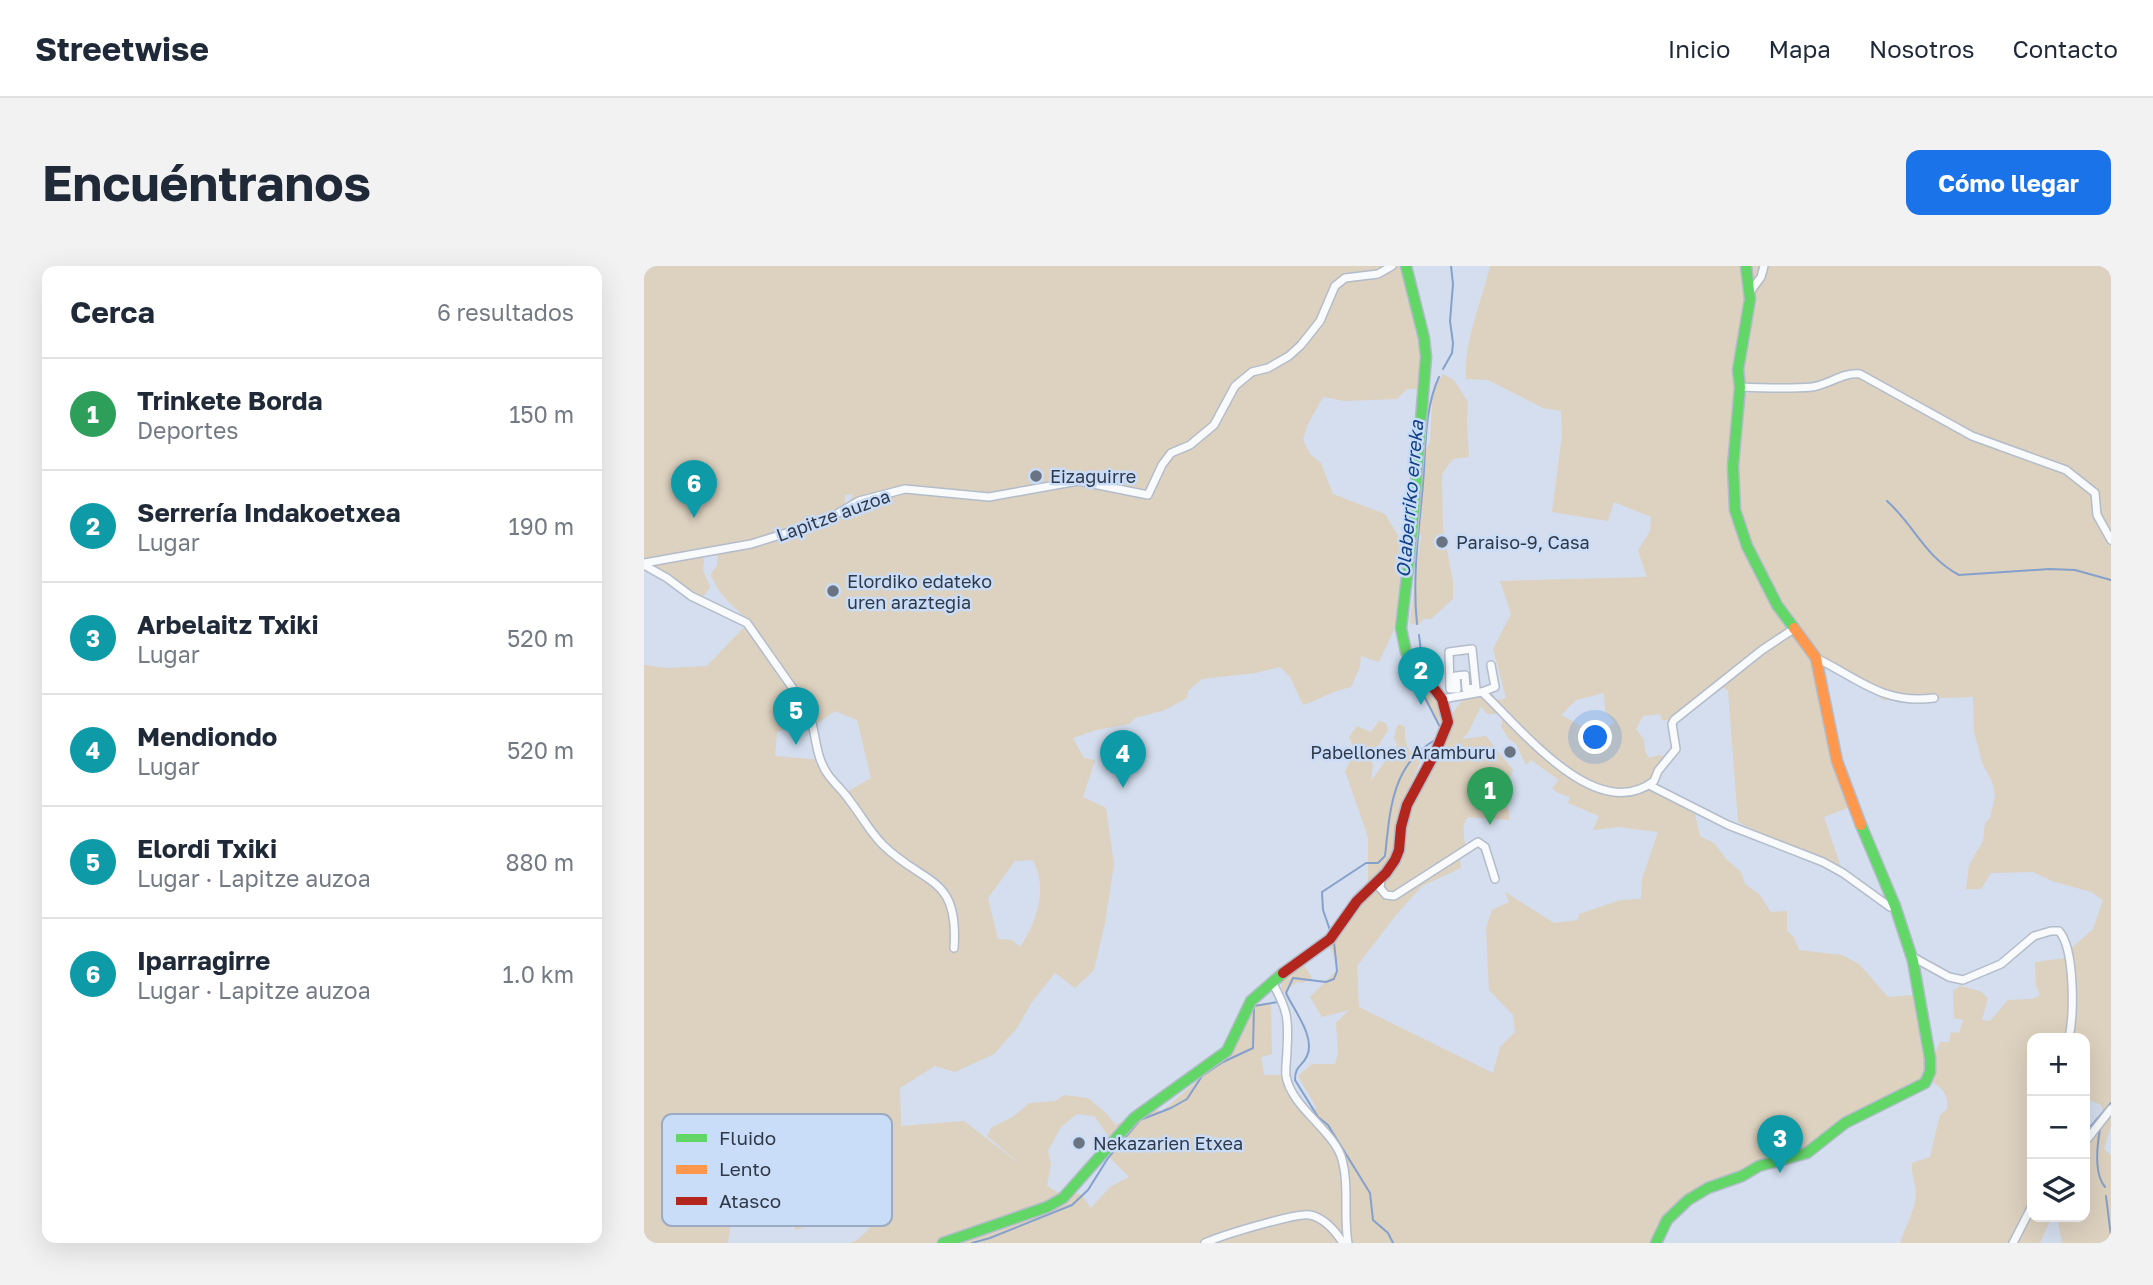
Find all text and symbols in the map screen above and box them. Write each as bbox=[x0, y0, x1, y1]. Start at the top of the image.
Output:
text: Streetwise bbox=[35, 29, 209, 68]
text: Inicio bbox=[1668, 34, 1730, 63]
text: Mapa bbox=[1768, 34, 1831, 63]
text: Nosotros bbox=[1869, 34, 1975, 63]
text: Contacto bbox=[2013, 34, 2118, 63]
button: Cómo llegar bbox=[1906, 150, 2111, 215]
text: Encuéntranos bbox=[42, 153, 371, 212]
text: Cerca bbox=[70, 294, 155, 330]
text: 6 resultados bbox=[437, 298, 574, 326]
text: Trinkete Borda bbox=[137, 385, 323, 416]
text: 1 bbox=[87, 400, 99, 428]
text: 150 m bbox=[509, 400, 574, 428]
text: Deportes bbox=[137, 416, 239, 444]
water label: Olaberriko erreka bbox=[1391, 418, 1427, 579]
pin: 6 bbox=[671, 460, 717, 518]
place label: Eizaguirre bbox=[1050, 465, 1136, 487]
marker: Eizaguirre bbox=[1028, 468, 1044, 484]
street label: Lapitze auzoa bbox=[773, 484, 893, 546]
text: Serrería Indakoetxea bbox=[137, 497, 401, 528]
text: 2 bbox=[86, 512, 100, 540]
text: 190 m bbox=[509, 512, 574, 540]
text: Lugar bbox=[137, 528, 200, 556]
place label: Paraiso-9, Casa bbox=[1456, 531, 1590, 553]
marker: Paraiso-9, Casa bbox=[1434, 534, 1450, 550]
place label: Elordiko edateko uren araztegia bbox=[847, 570, 992, 613]
marker: Elordiko edateko uren araztegia bbox=[825, 583, 841, 599]
text: Arbelaitz Txiki bbox=[137, 609, 319, 640]
text: 3 bbox=[86, 624, 100, 652]
text: 520 m bbox=[507, 624, 574, 652]
text: Lugar bbox=[137, 640, 200, 668]
pin: 2 bbox=[1398, 647, 1444, 705]
pin: 5 bbox=[773, 687, 819, 745]
your location bbox=[1578, 720, 1612, 754]
text: Mendiondo bbox=[137, 721, 277, 752]
pin: 4 bbox=[1100, 730, 1146, 788]
text: 4 bbox=[86, 736, 100, 764]
text: 520 m bbox=[507, 736, 574, 764]
place label: Pabellones Aramburu bbox=[1310, 741, 1496, 763]
marker: Pabellones Aramburu bbox=[1502, 744, 1518, 760]
text: Lugar bbox=[137, 752, 200, 780]
pin: 1 bbox=[1467, 767, 1513, 825]
text: Elordi Txiki bbox=[137, 833, 277, 864]
text: 5 bbox=[86, 848, 100, 876]
text: 880 m bbox=[506, 848, 574, 876]
text: Lugar · Lapitze auzoa bbox=[137, 864, 371, 892]
text: Iparragirre bbox=[137, 945, 270, 976]
text: 6 bbox=[86, 960, 100, 988]
text: 1.0 km bbox=[503, 960, 574, 988]
text: Lugar · Lapitze auzoa bbox=[137, 976, 371, 1004]
map controls bbox=[2027, 1033, 2090, 1222]
button: + bbox=[2027, 1033, 2090, 1096]
button: − bbox=[2027, 1096, 2090, 1159]
legend bbox=[662, 1114, 892, 1226]
pin: 3 bbox=[1757, 1115, 1803, 1173]
text: Fluido bbox=[719, 1126, 776, 1149]
place label: Nekazarien Etxea bbox=[1093, 1132, 1243, 1154]
marker: Nekazarien Etxea bbox=[1071, 1135, 1087, 1151]
text: Lento bbox=[719, 1157, 771, 1180]
button: layers bbox=[2027, 1159, 2090, 1222]
text: Atasco bbox=[719, 1189, 781, 1212]

